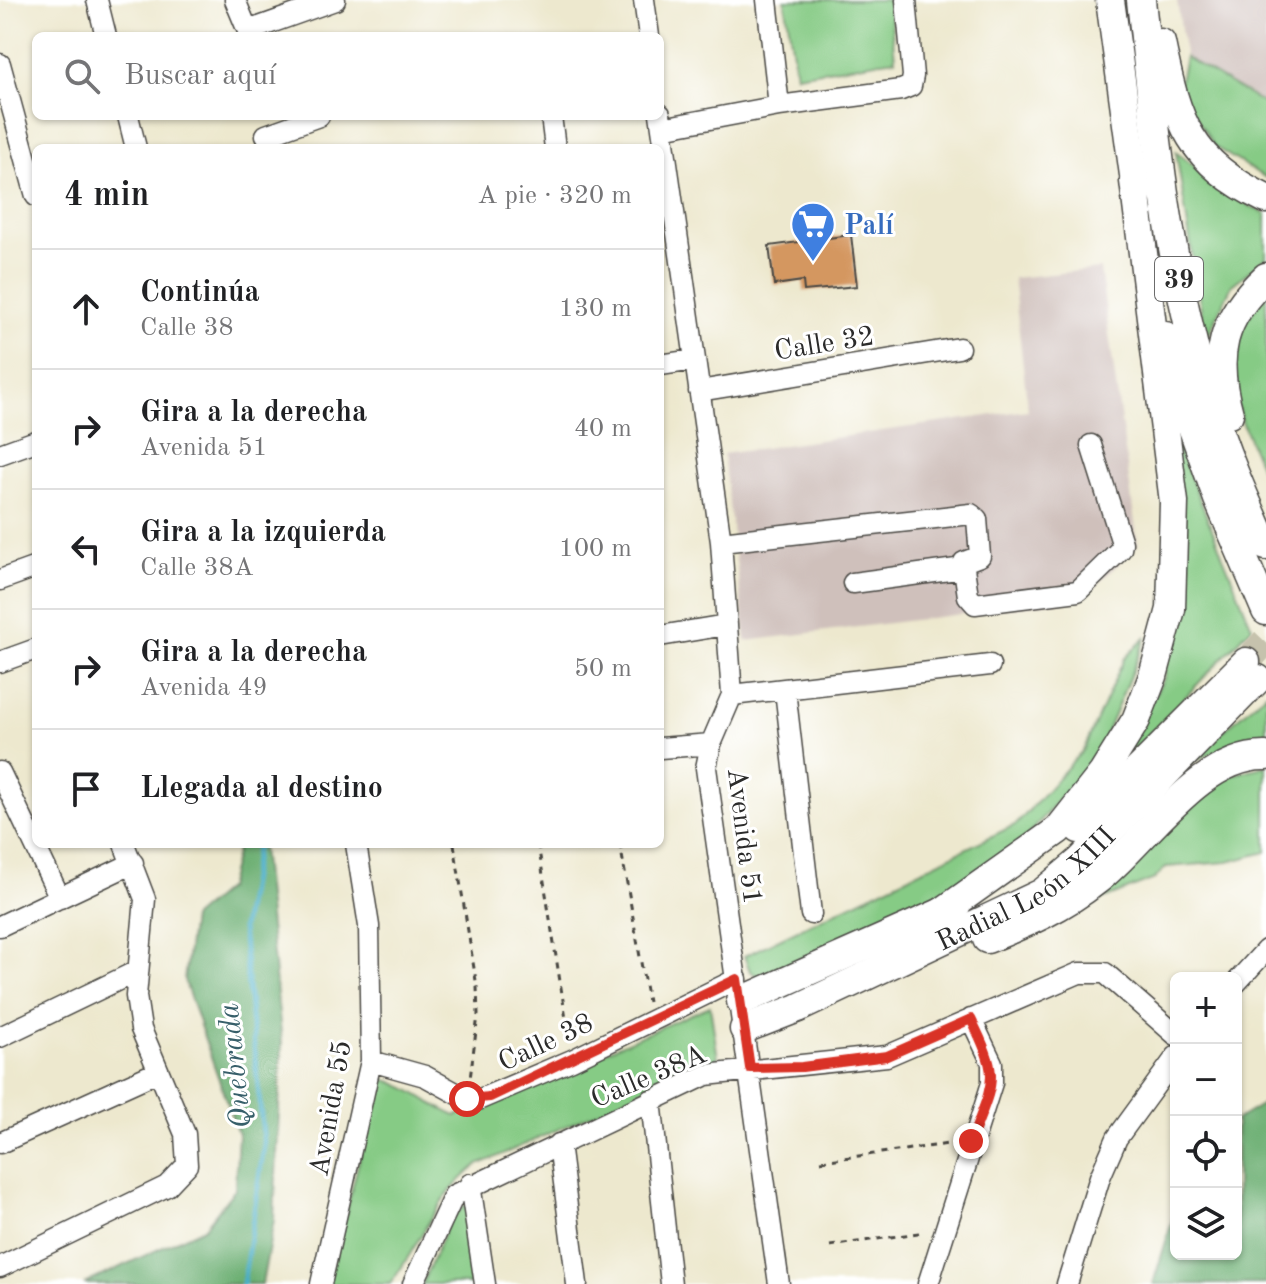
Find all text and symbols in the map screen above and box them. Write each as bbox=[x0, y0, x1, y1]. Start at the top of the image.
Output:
search box bbox=[32, 32, 664, 120]
icon: search bbox=[60, 54, 104, 98]
text: Buscar aquí bbox=[124, 61, 276, 91]
text: 4 min bbox=[64, 179, 149, 213]
text: A pie · 320 m bbox=[477, 183, 632, 209]
supermarket icon: Palí bbox=[789, 200, 837, 263]
place label: Palí bbox=[844, 213, 894, 241]
road number: 39 bbox=[1155, 257, 1203, 301]
text: Continúa bbox=[140, 278, 260, 308]
icon: ahead bbox=[64, 287, 108, 331]
text: 130 m bbox=[559, 296, 632, 322]
text: Calle 38 bbox=[140, 315, 234, 341]
street label: Calle 32 bbox=[772, 323, 876, 367]
text: Gira a la derecha bbox=[140, 398, 367, 428]
icon: right bbox=[64, 407, 108, 451]
text: 40 m bbox=[574, 416, 632, 442]
text: Avenida 51 bbox=[140, 435, 268, 461]
text: Gira a la izquierda bbox=[140, 518, 386, 548]
icon: left bbox=[64, 527, 108, 571]
text: 100 m bbox=[559, 536, 632, 562]
text: Calle 38A bbox=[140, 555, 254, 581]
text: Gira a la derecha bbox=[140, 638, 367, 668]
icon: right bbox=[64, 647, 108, 691]
text: 50 m bbox=[574, 656, 632, 682]
text: Avenida 49 bbox=[140, 675, 268, 701]
street label: Avenida 51 bbox=[721, 766, 765, 906]
icon: arrive bbox=[64, 767, 108, 811]
text: Llegada al destino bbox=[140, 774, 383, 804]
street label: Radial León XIII bbox=[933, 823, 1122, 958]
map controls bbox=[1170, 972, 1242, 1260]
button: + bbox=[1170, 972, 1242, 1044]
water label: Quebrada bbox=[214, 1002, 257, 1130]
street label: Calle 38 bbox=[495, 1010, 598, 1078]
street label: Avenida 55 bbox=[306, 1038, 358, 1179]
street label: Calle 38A bbox=[587, 1041, 711, 1115]
button: − bbox=[1170, 1044, 1242, 1116]
route start bbox=[449, 1081, 485, 1117]
button: locate bbox=[1170, 1116, 1242, 1188]
route end bbox=[953, 1123, 989, 1159]
button: layers bbox=[1170, 1188, 1242, 1260]

